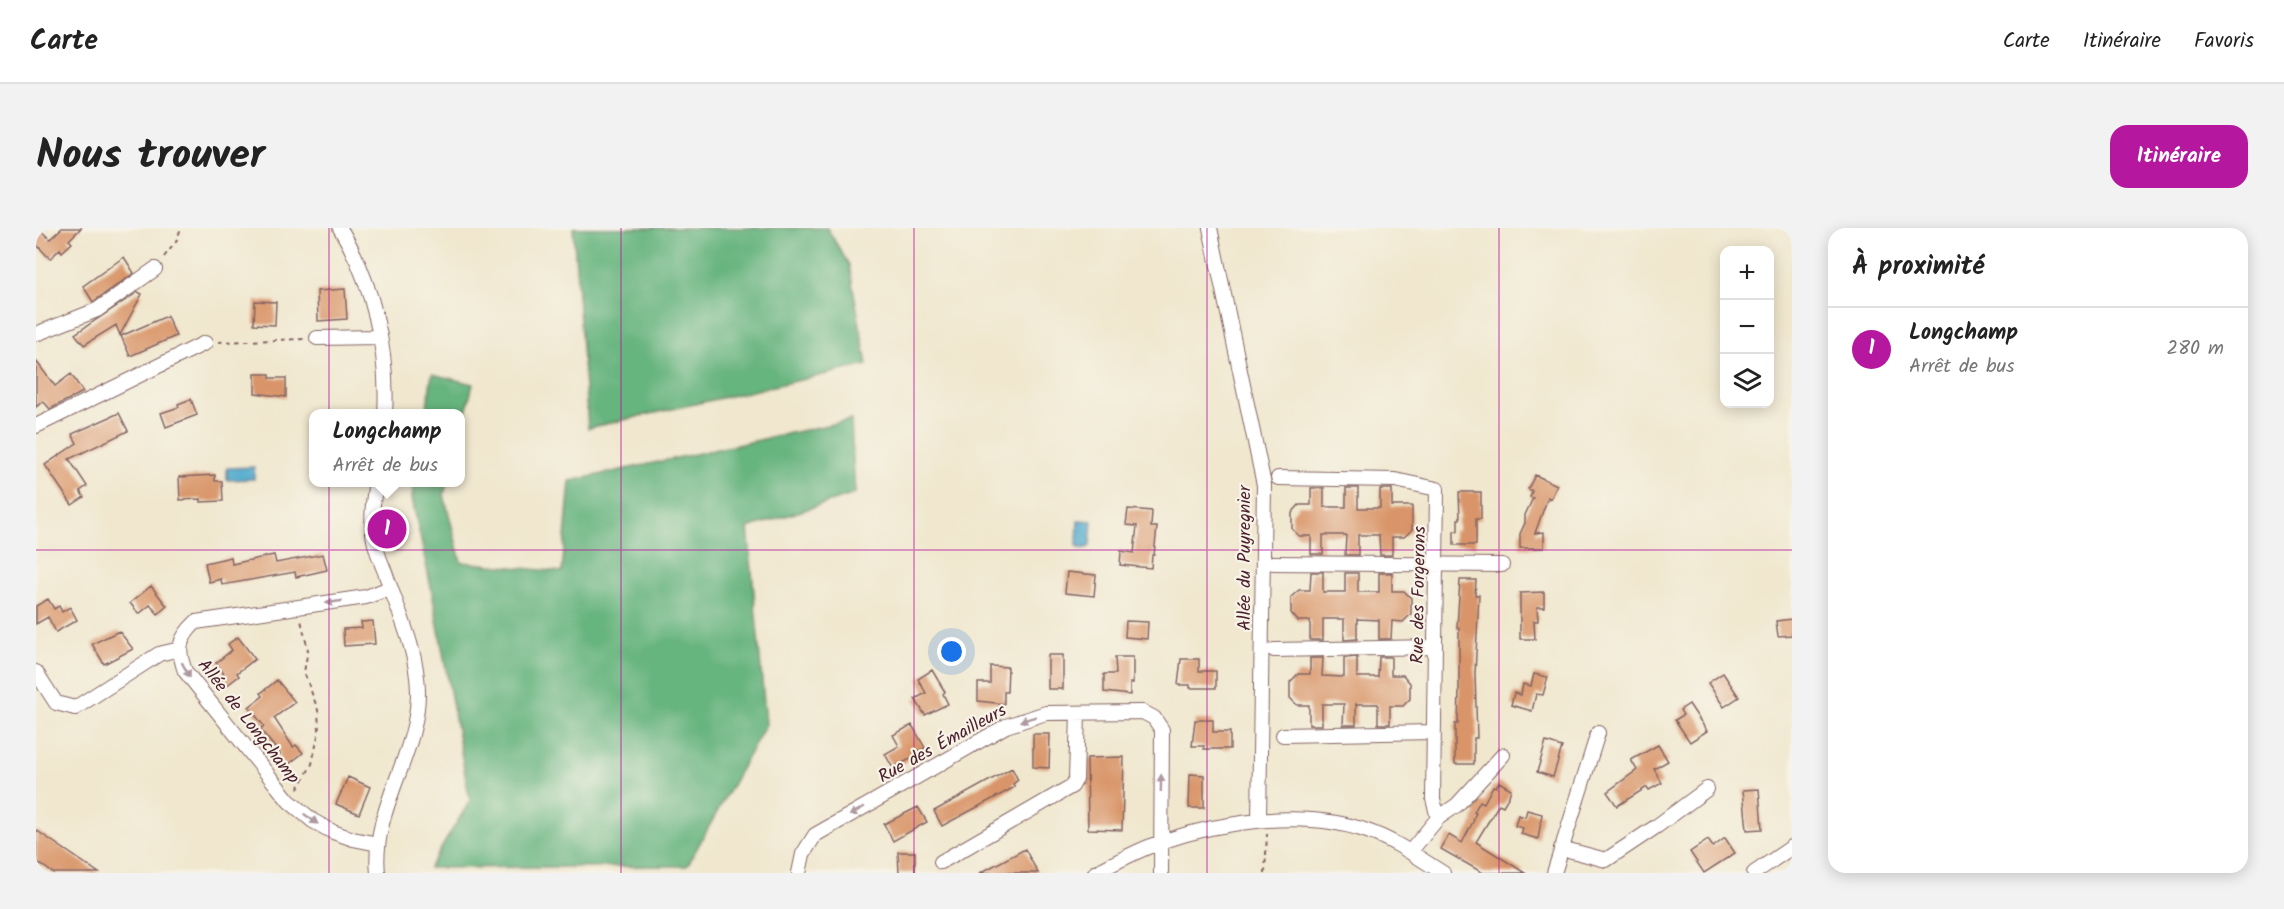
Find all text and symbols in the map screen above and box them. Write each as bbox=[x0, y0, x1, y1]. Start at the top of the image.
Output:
text: Carte bbox=[30, 19, 98, 64]
text: Carte bbox=[2003, 25, 2050, 58]
text: Itinéraire bbox=[2083, 25, 2161, 58]
text: Favoris bbox=[2194, 25, 2254, 58]
text: Nous trouver bbox=[36, 123, 265, 190]
button: Itinéraire bbox=[2110, 125, 2248, 188]
map controls bbox=[1720, 246, 1774, 408]
button: + bbox=[1720, 246, 1774, 300]
text: À proximité bbox=[1852, 246, 1984, 288]
button: − bbox=[1720, 300, 1774, 354]
text: Longchamp bbox=[1909, 316, 2018, 351]
text: 1 bbox=[1868, 333, 1875, 365]
text: 280 m bbox=[2166, 333, 2224, 365]
text: Arrêt de bus bbox=[1909, 351, 2015, 383]
button: layers bbox=[1720, 354, 1774, 408]
popup bbox=[309, 409, 465, 487]
text: Longchamp bbox=[332, 415, 442, 450]
text: Arrêt de bus bbox=[332, 450, 438, 482]
street label: Allée du Puyregnier bbox=[1231, 484, 1260, 631]
pin: 1 bbox=[368, 506, 406, 552]
street label: Rue des Forgerons bbox=[1404, 525, 1435, 664]
one-way arrow bbox=[324, 597, 343, 606]
your location bbox=[937, 637, 966, 666]
street label: Allée de Longchamp bbox=[189, 653, 306, 791]
one-way arrow bbox=[181, 662, 192, 678]
street label: Rue des Émailleurs bbox=[873, 697, 1013, 792]
one-way arrow bbox=[1019, 715, 1037, 724]
one-way arrow bbox=[1156, 774, 1166, 793]
one-way arrow bbox=[848, 806, 865, 816]
one-way arrow bbox=[303, 813, 319, 825]

